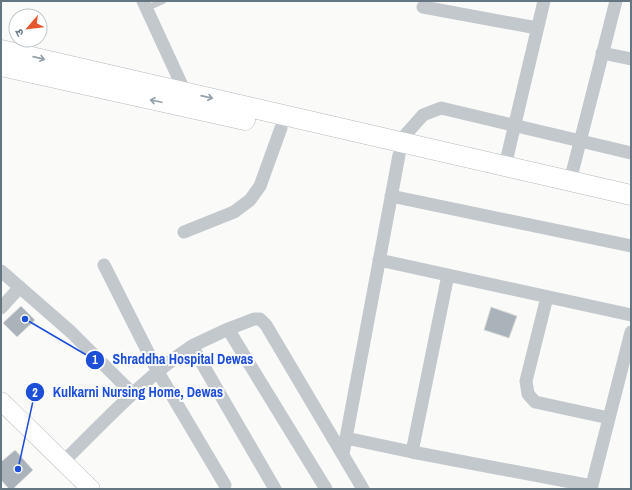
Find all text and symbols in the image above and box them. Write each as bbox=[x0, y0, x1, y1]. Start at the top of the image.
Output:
north arrow bbox=[8, 8, 48, 48]
text: उ bbox=[11, 26, 27, 39]
one-way arrow bbox=[32, 55, 45, 63]
one-way arrow bbox=[200, 94, 213, 102]
one-way arrow bbox=[150, 96, 163, 104]
callout: Shraddha Hospital Dewas bbox=[85, 347, 262, 373]
text: Shraddha Hospital Dewas bbox=[113, 350, 254, 368]
text: 1 bbox=[92, 352, 98, 368]
callout: Kulkarni Nursing Home, Dewas bbox=[25, 379, 231, 405]
text: Kulkarni Nursing Home, Dewas bbox=[53, 383, 223, 401]
text: 2 bbox=[32, 385, 38, 401]

